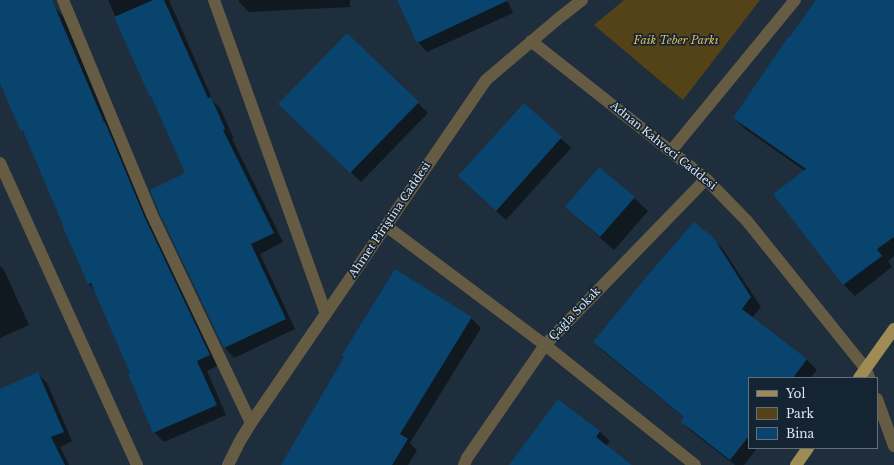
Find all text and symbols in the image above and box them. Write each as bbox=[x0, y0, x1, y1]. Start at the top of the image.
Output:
park label: Faik Teber Parkı bbox=[634, 34, 718, 48]
street label: Adnan Kahveci Caddesi bbox=[607, 99, 719, 193]
street label: Ahmet Piriştina Caddesi bbox=[346, 160, 434, 280]
street label: Çağla Sokak bbox=[547, 285, 603, 343]
legend bbox=[748, 377, 878, 449]
text: Yol bbox=[786, 386, 805, 401]
text: Park bbox=[786, 406, 814, 421]
text: Bina bbox=[786, 426, 814, 441]

